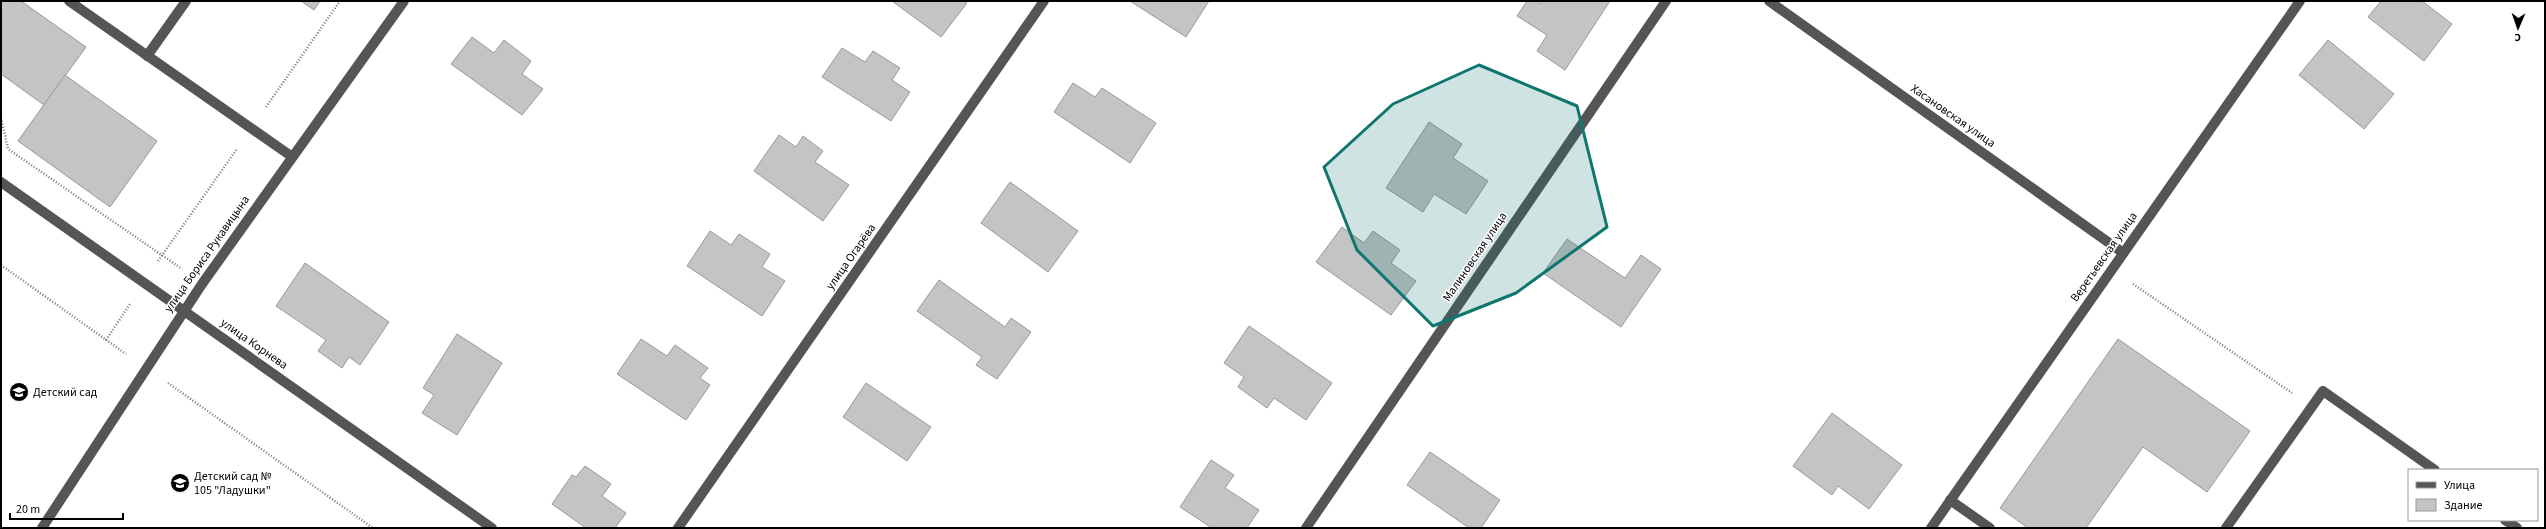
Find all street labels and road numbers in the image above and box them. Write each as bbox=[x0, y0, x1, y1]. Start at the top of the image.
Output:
street label: Хасановская улица bbox=[1907, 80, 1999, 152]
street label: улица Бориса Рукавицына bbox=[160, 192, 254, 316]
street label: Малиновская улица bbox=[1439, 209, 1511, 305]
street label: Веретьевская улица bbox=[2067, 209, 2141, 305]
street label: улица Огарёва bbox=[822, 221, 880, 293]
street label: улица Корнева bbox=[217, 314, 291, 374]

